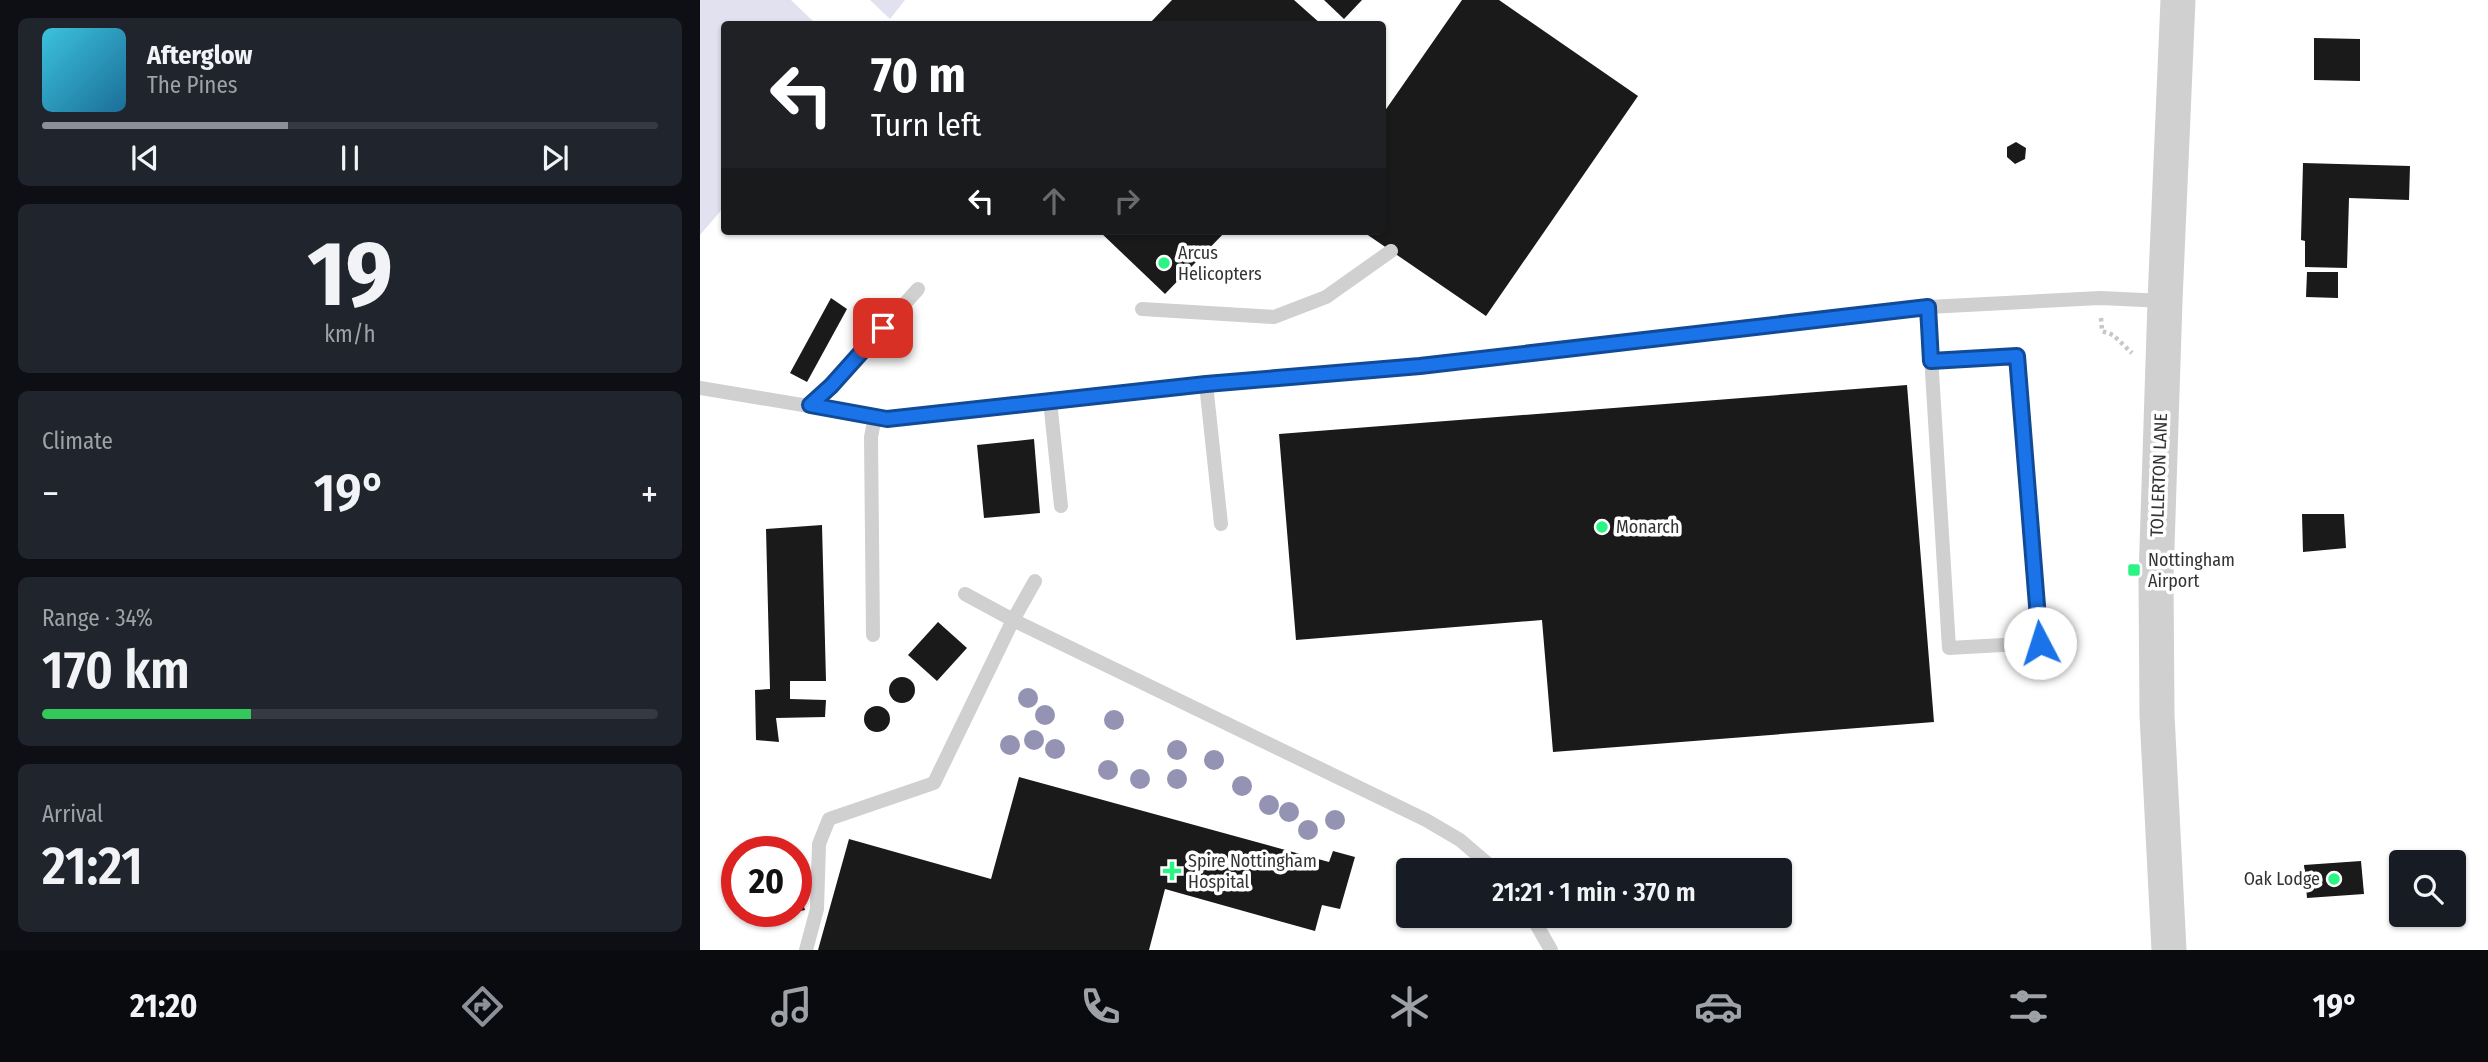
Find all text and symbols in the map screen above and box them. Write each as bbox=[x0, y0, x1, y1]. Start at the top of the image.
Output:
text: Afterglow bbox=[147, 40, 252, 71]
text: 70 m bbox=[871, 46, 966, 105]
icon: left bbox=[756, 49, 847, 140]
text: The Pines bbox=[147, 71, 238, 99]
text: Turn left bbox=[871, 106, 981, 144]
icon: previous bbox=[126, 139, 164, 177]
icon: pause bbox=[331, 139, 369, 177]
icon: next bbox=[536, 139, 574, 177]
icon: left bbox=[962, 182, 1000, 220]
icon: ahead bbox=[1035, 182, 1073, 220]
icon: right bbox=[1108, 182, 1146, 220]
text: 19 bbox=[307, 220, 393, 329]
place label: Arcus Helicopters bbox=[1178, 242, 1262, 285]
marker: Arcus Helicopters bbox=[1156, 255, 1172, 271]
pin bbox=[853, 298, 913, 358]
icon: arrive bbox=[864, 309, 902, 347]
text: km/h bbox=[324, 320, 376, 348]
street label: TOLLERTON LANE bbox=[2146, 413, 2172, 537]
text: Climate bbox=[42, 427, 113, 455]
text: 19° bbox=[314, 462, 386, 525]
text: − bbox=[42, 471, 59, 517]
text: + bbox=[641, 471, 658, 517]
place label: Monarch bbox=[1616, 516, 1680, 538]
marker: Monarch bbox=[1594, 519, 1610, 535]
place label: Nottingham Airport bbox=[2148, 549, 2235, 592]
marker: Nottingham Airport bbox=[2126, 562, 2142, 578]
text: Range · 34% bbox=[42, 604, 153, 632]
position arrow bbox=[2003, 606, 2077, 680]
text: 170 km bbox=[42, 639, 190, 702]
text: Arrival bbox=[42, 800, 103, 828]
text: 21:21 bbox=[42, 835, 143, 898]
speed limit sign: 20 bbox=[721, 836, 812, 927]
place label: Spire Nottingham Hospital bbox=[1188, 850, 1317, 893]
map controls bbox=[2389, 850, 2466, 927]
button: search bbox=[2389, 850, 2466, 927]
marker: Spire Nottingham Hospital bbox=[1162, 861, 1182, 881]
place label: Oak Lodge bbox=[2244, 868, 2320, 890]
marker: Oak Lodge bbox=[2326, 871, 2342, 887]
text: 21:21 · 1 min · 370 m bbox=[1492, 877, 1696, 908]
icon: directions bbox=[458, 982, 507, 1031]
icon: music bbox=[767, 982, 816, 1031]
icon: phone bbox=[1076, 982, 1125, 1031]
icon: climate bbox=[1385, 982, 1434, 1031]
icon: car bbox=[1694, 982, 1743, 1031]
icon: filters bbox=[2004, 982, 2053, 1031]
text: 21:20 bbox=[130, 987, 198, 1025]
text: 19° bbox=[2313, 987, 2358, 1025]

